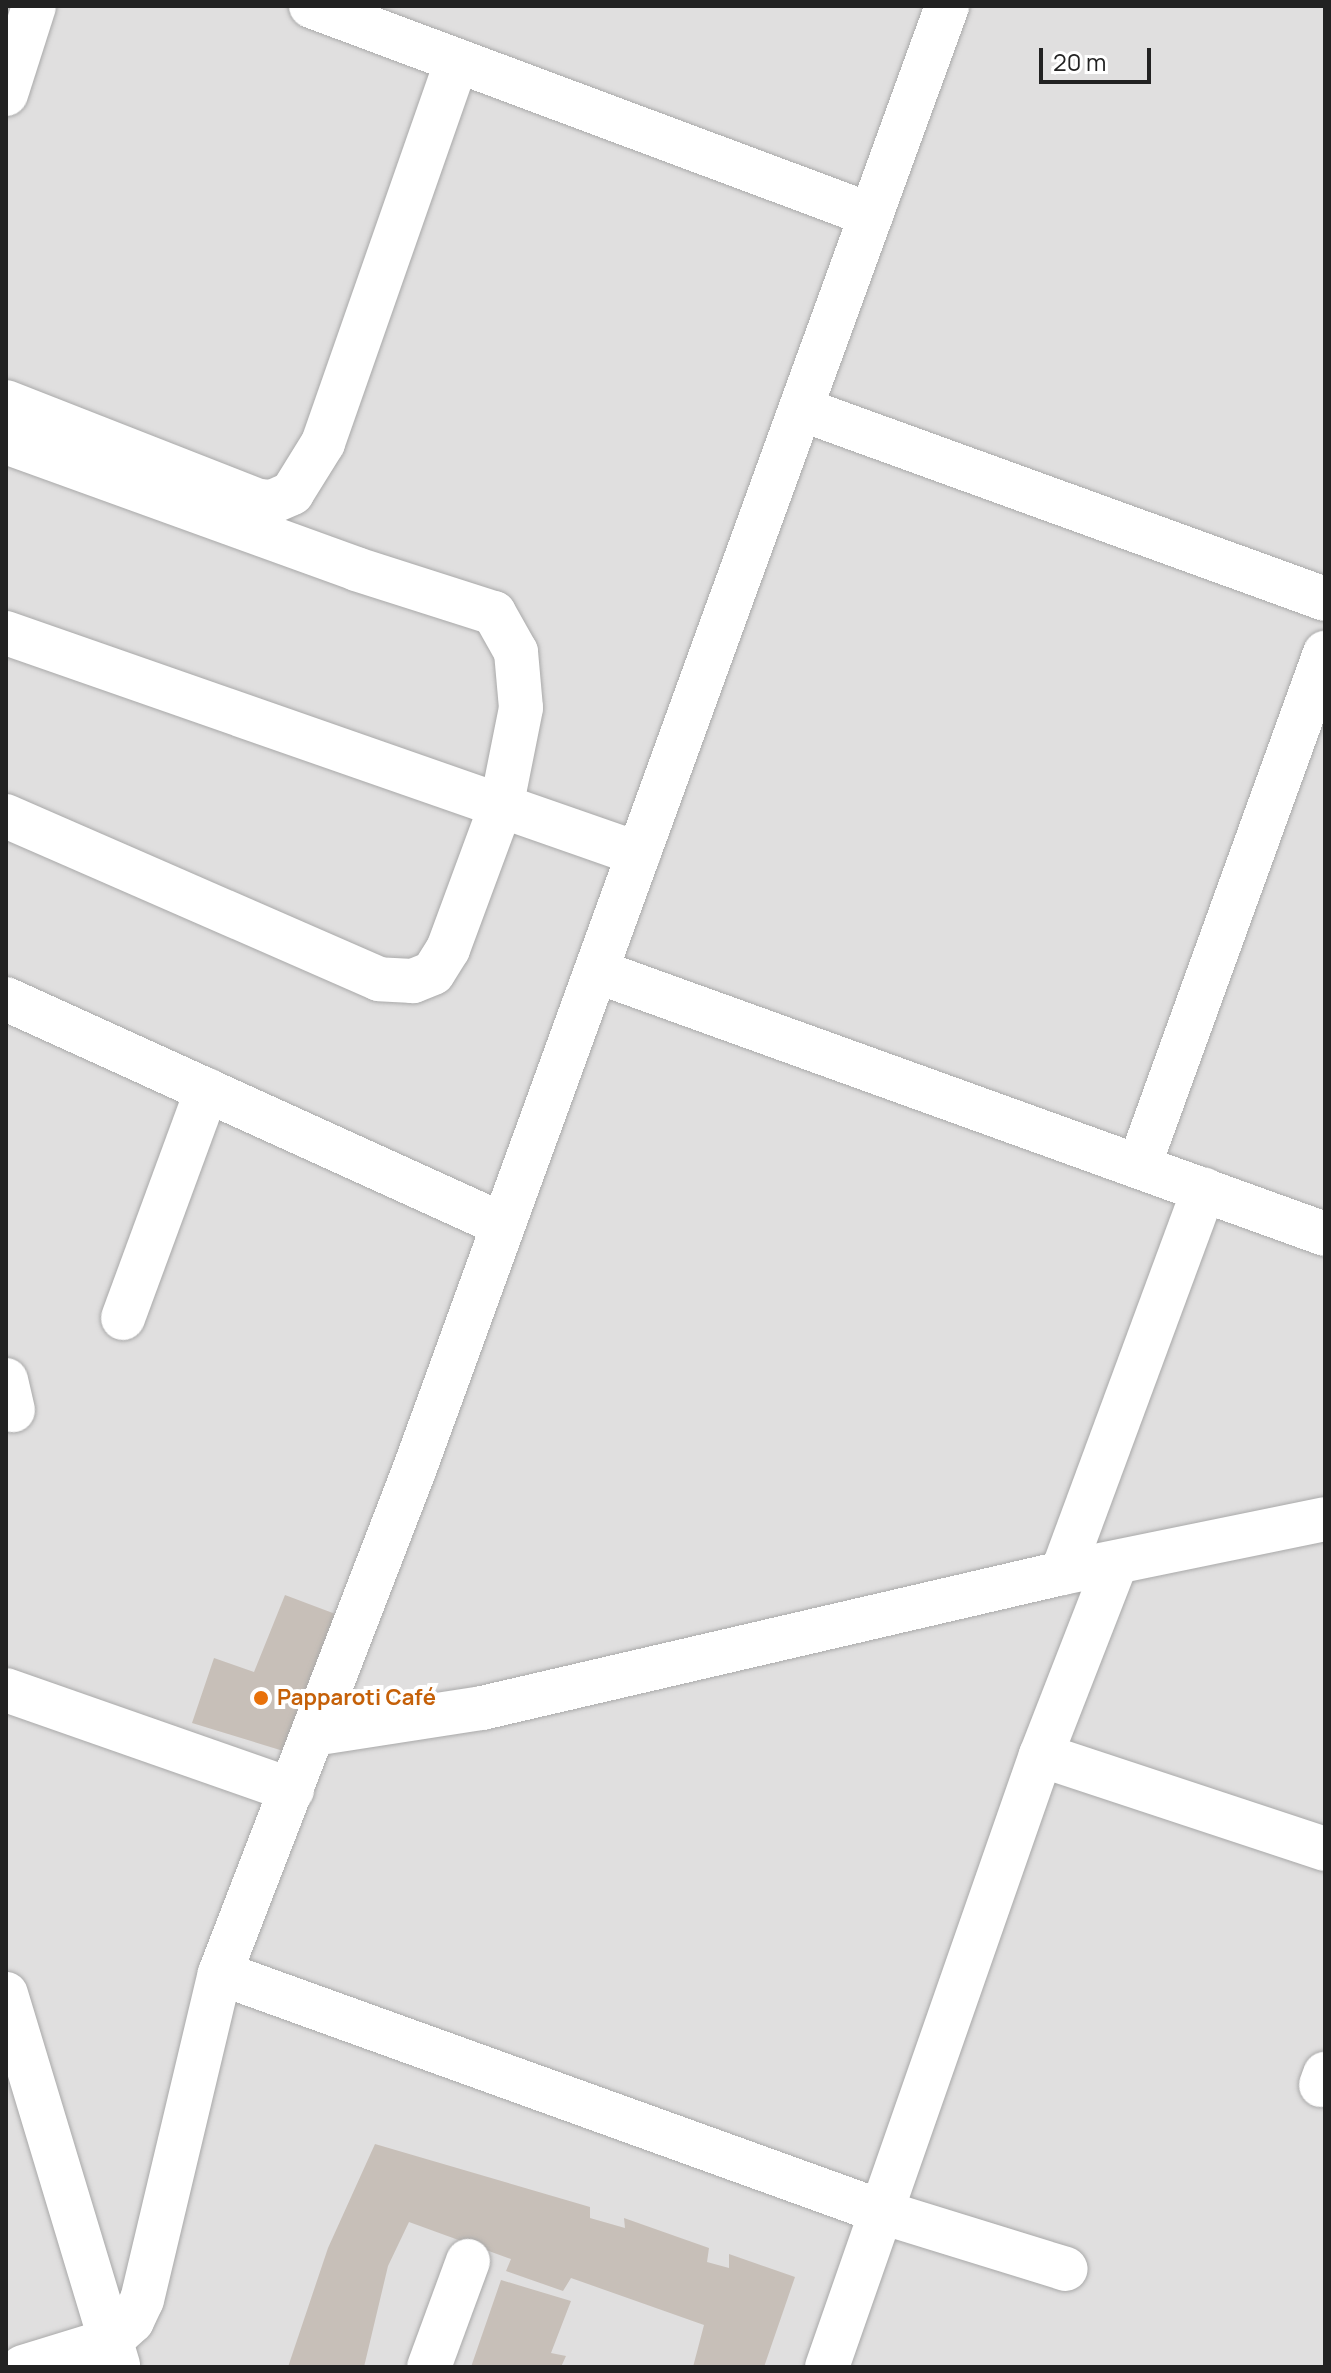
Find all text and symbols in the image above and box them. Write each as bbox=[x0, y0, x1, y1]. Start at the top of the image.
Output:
scale bar bbox=[1043, 32, 1155, 82]
text: 20 m bbox=[1053, 45, 1106, 78]
place label: Papparoti Café bbox=[277, 1685, 436, 1711]
marker: Papparoti Café bbox=[252, 1689, 270, 1707]

